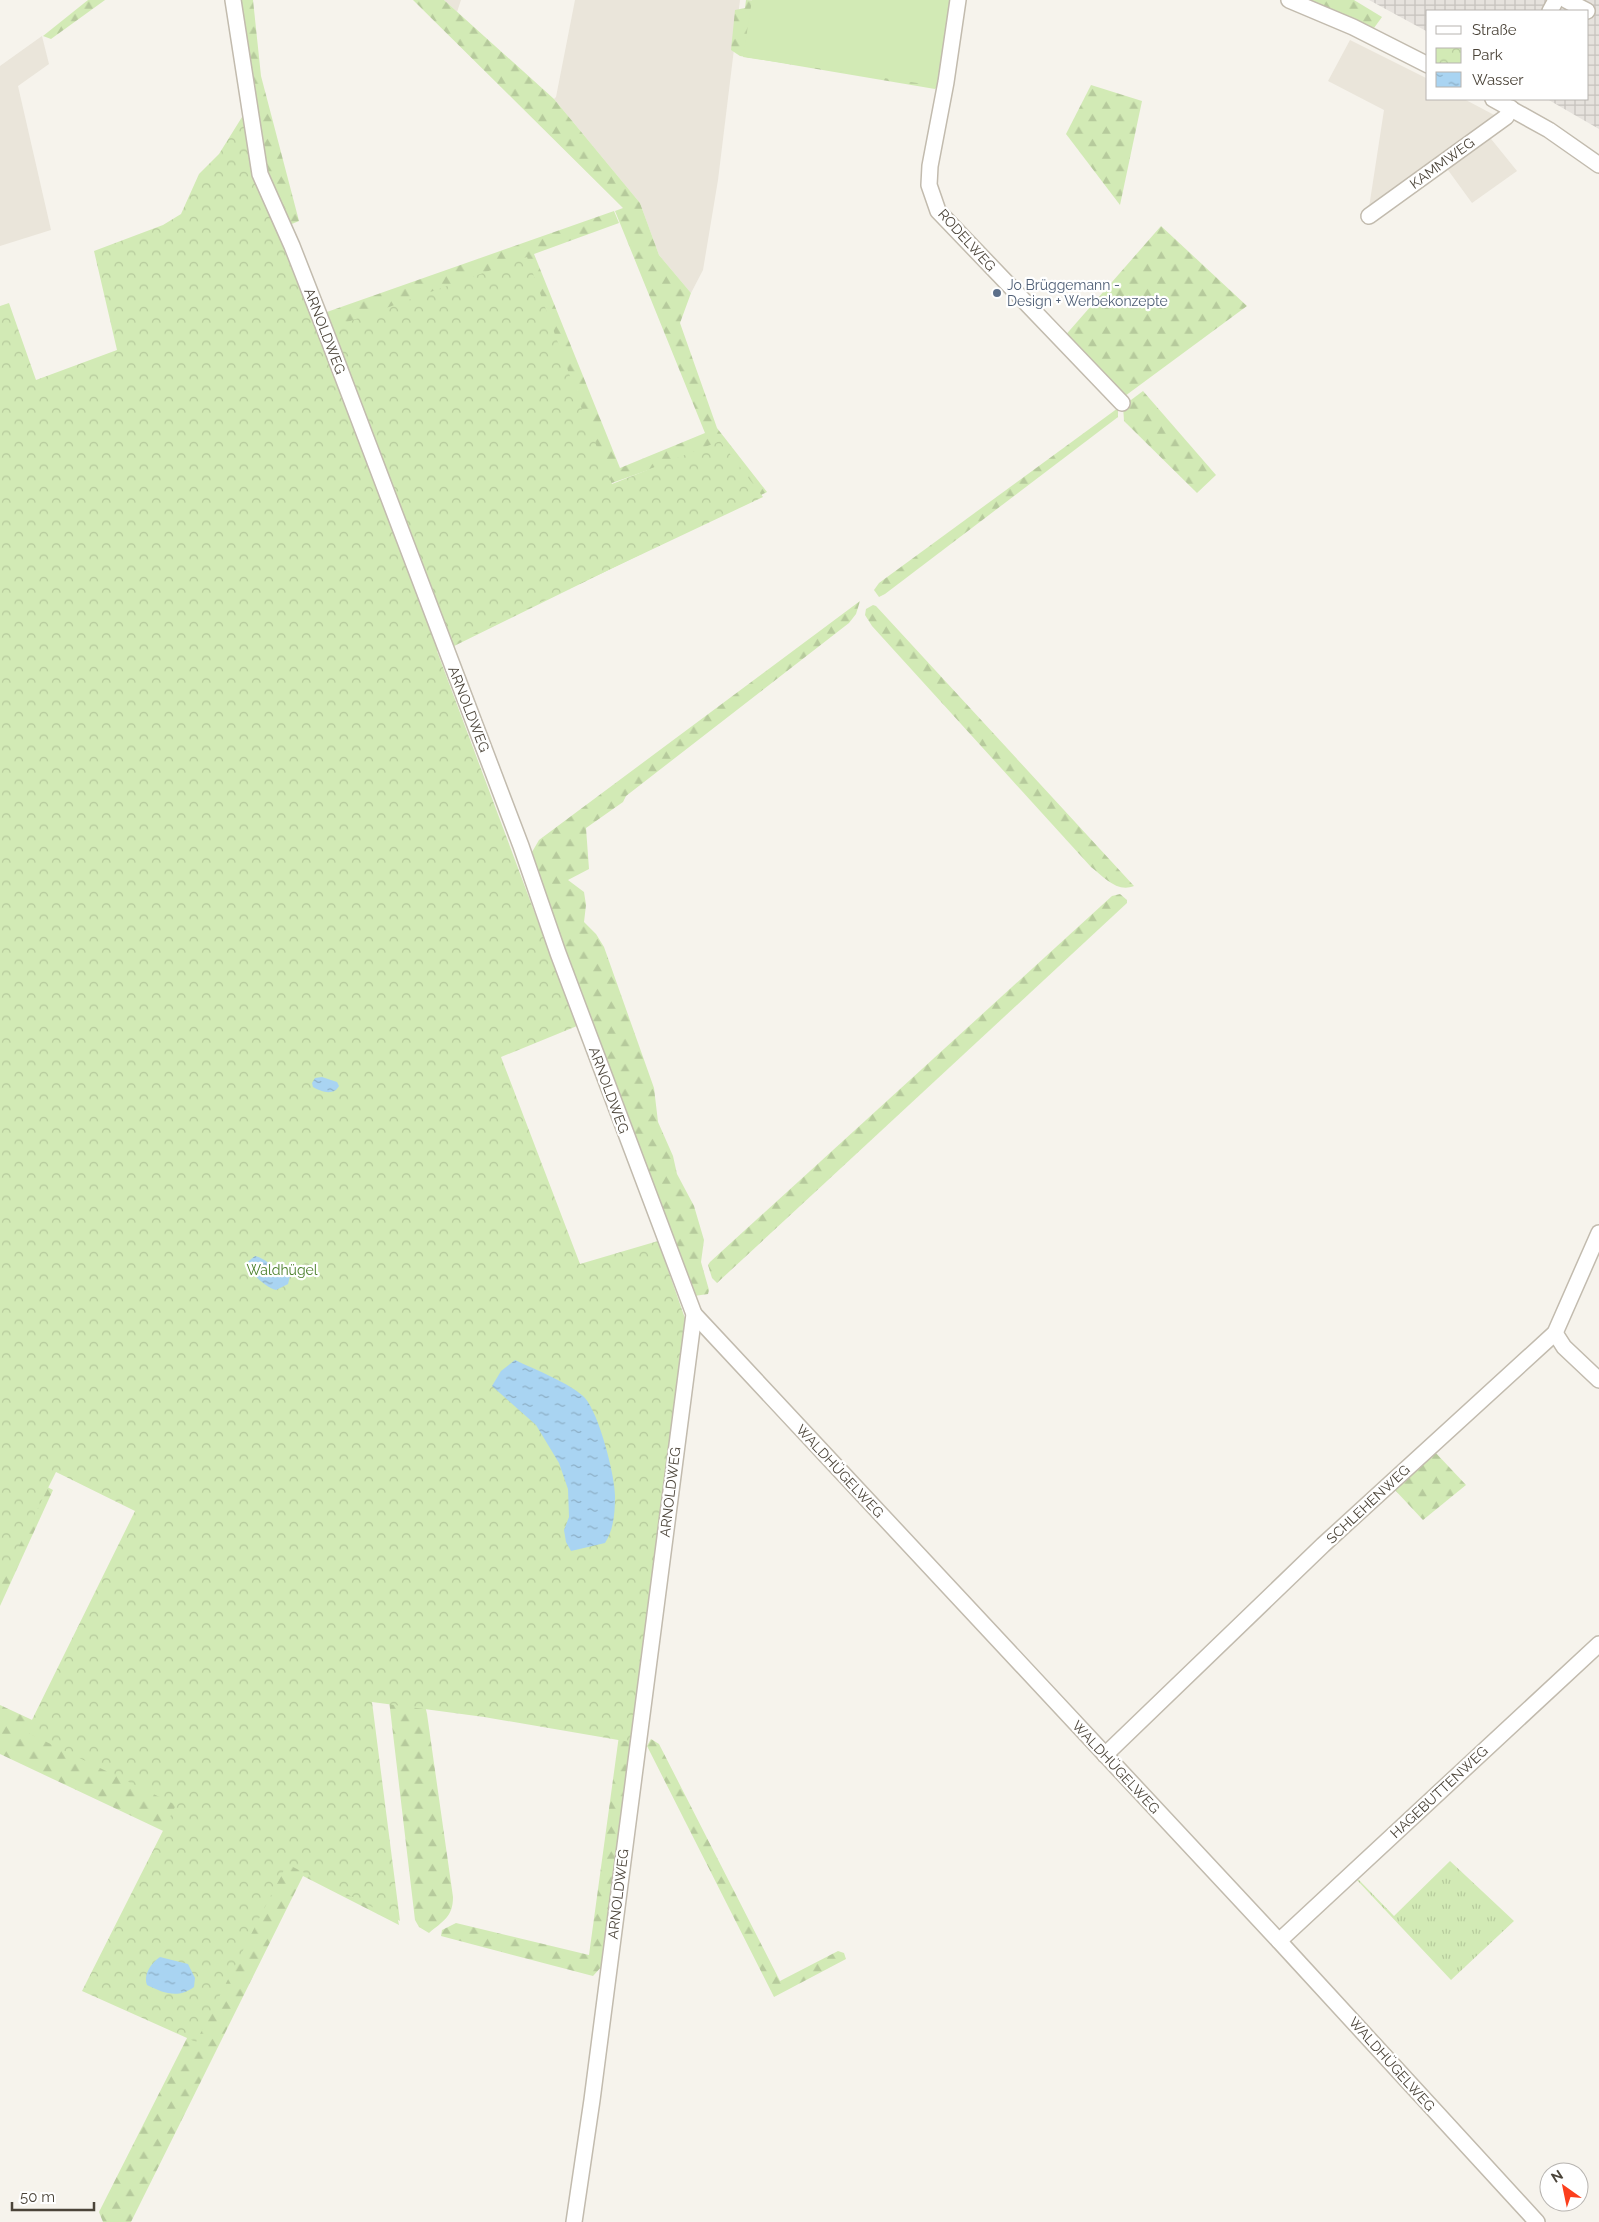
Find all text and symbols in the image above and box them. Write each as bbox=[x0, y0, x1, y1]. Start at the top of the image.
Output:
legend bbox=[1426, 10, 1589, 100]
text: Straße bbox=[1472, 21, 1517, 39]
text: Park bbox=[1472, 46, 1503, 64]
text: Wasser bbox=[1472, 71, 1524, 89]
street label: KAMMWEG bbox=[1407, 134, 1477, 192]
street label: RODELWEG bbox=[935, 206, 999, 274]
place label: Jo Brüggemann - Design + Werbekonzepte bbox=[1007, 277, 1168, 309]
street label: ARNOLDWEG bbox=[301, 286, 349, 376]
marker: Jo Brüggemann - Design + Werbekonzepte bbox=[991, 287, 1003, 299]
street label: ARNOLDWEG bbox=[445, 664, 493, 754]
street label: ARNOLDWEG bbox=[586, 1045, 632, 1135]
park label: Waldhügel bbox=[246, 1262, 318, 1278]
street label: WALDHÜGELWEG bbox=[793, 1420, 888, 1521]
street label: ARNOLDWEG bbox=[657, 1446, 683, 1538]
street label: SCHLEHENWEG bbox=[1323, 1461, 1413, 1547]
street label: WALDHÜGELWEG bbox=[1069, 1716, 1164, 1817]
street label: HAGEBUTTENWEG bbox=[1387, 1743, 1491, 1841]
street label: ARNOLDWEG bbox=[605, 1848, 631, 1940]
street label: WALDHÜGELWEG bbox=[1346, 2012, 1440, 2114]
north arrow bbox=[1539, 2162, 1589, 2212]
text: N bbox=[1548, 2166, 1566, 2186]
scale bar bbox=[12, 2180, 95, 2212]
text: 50 m bbox=[20, 2188, 55, 2206]

